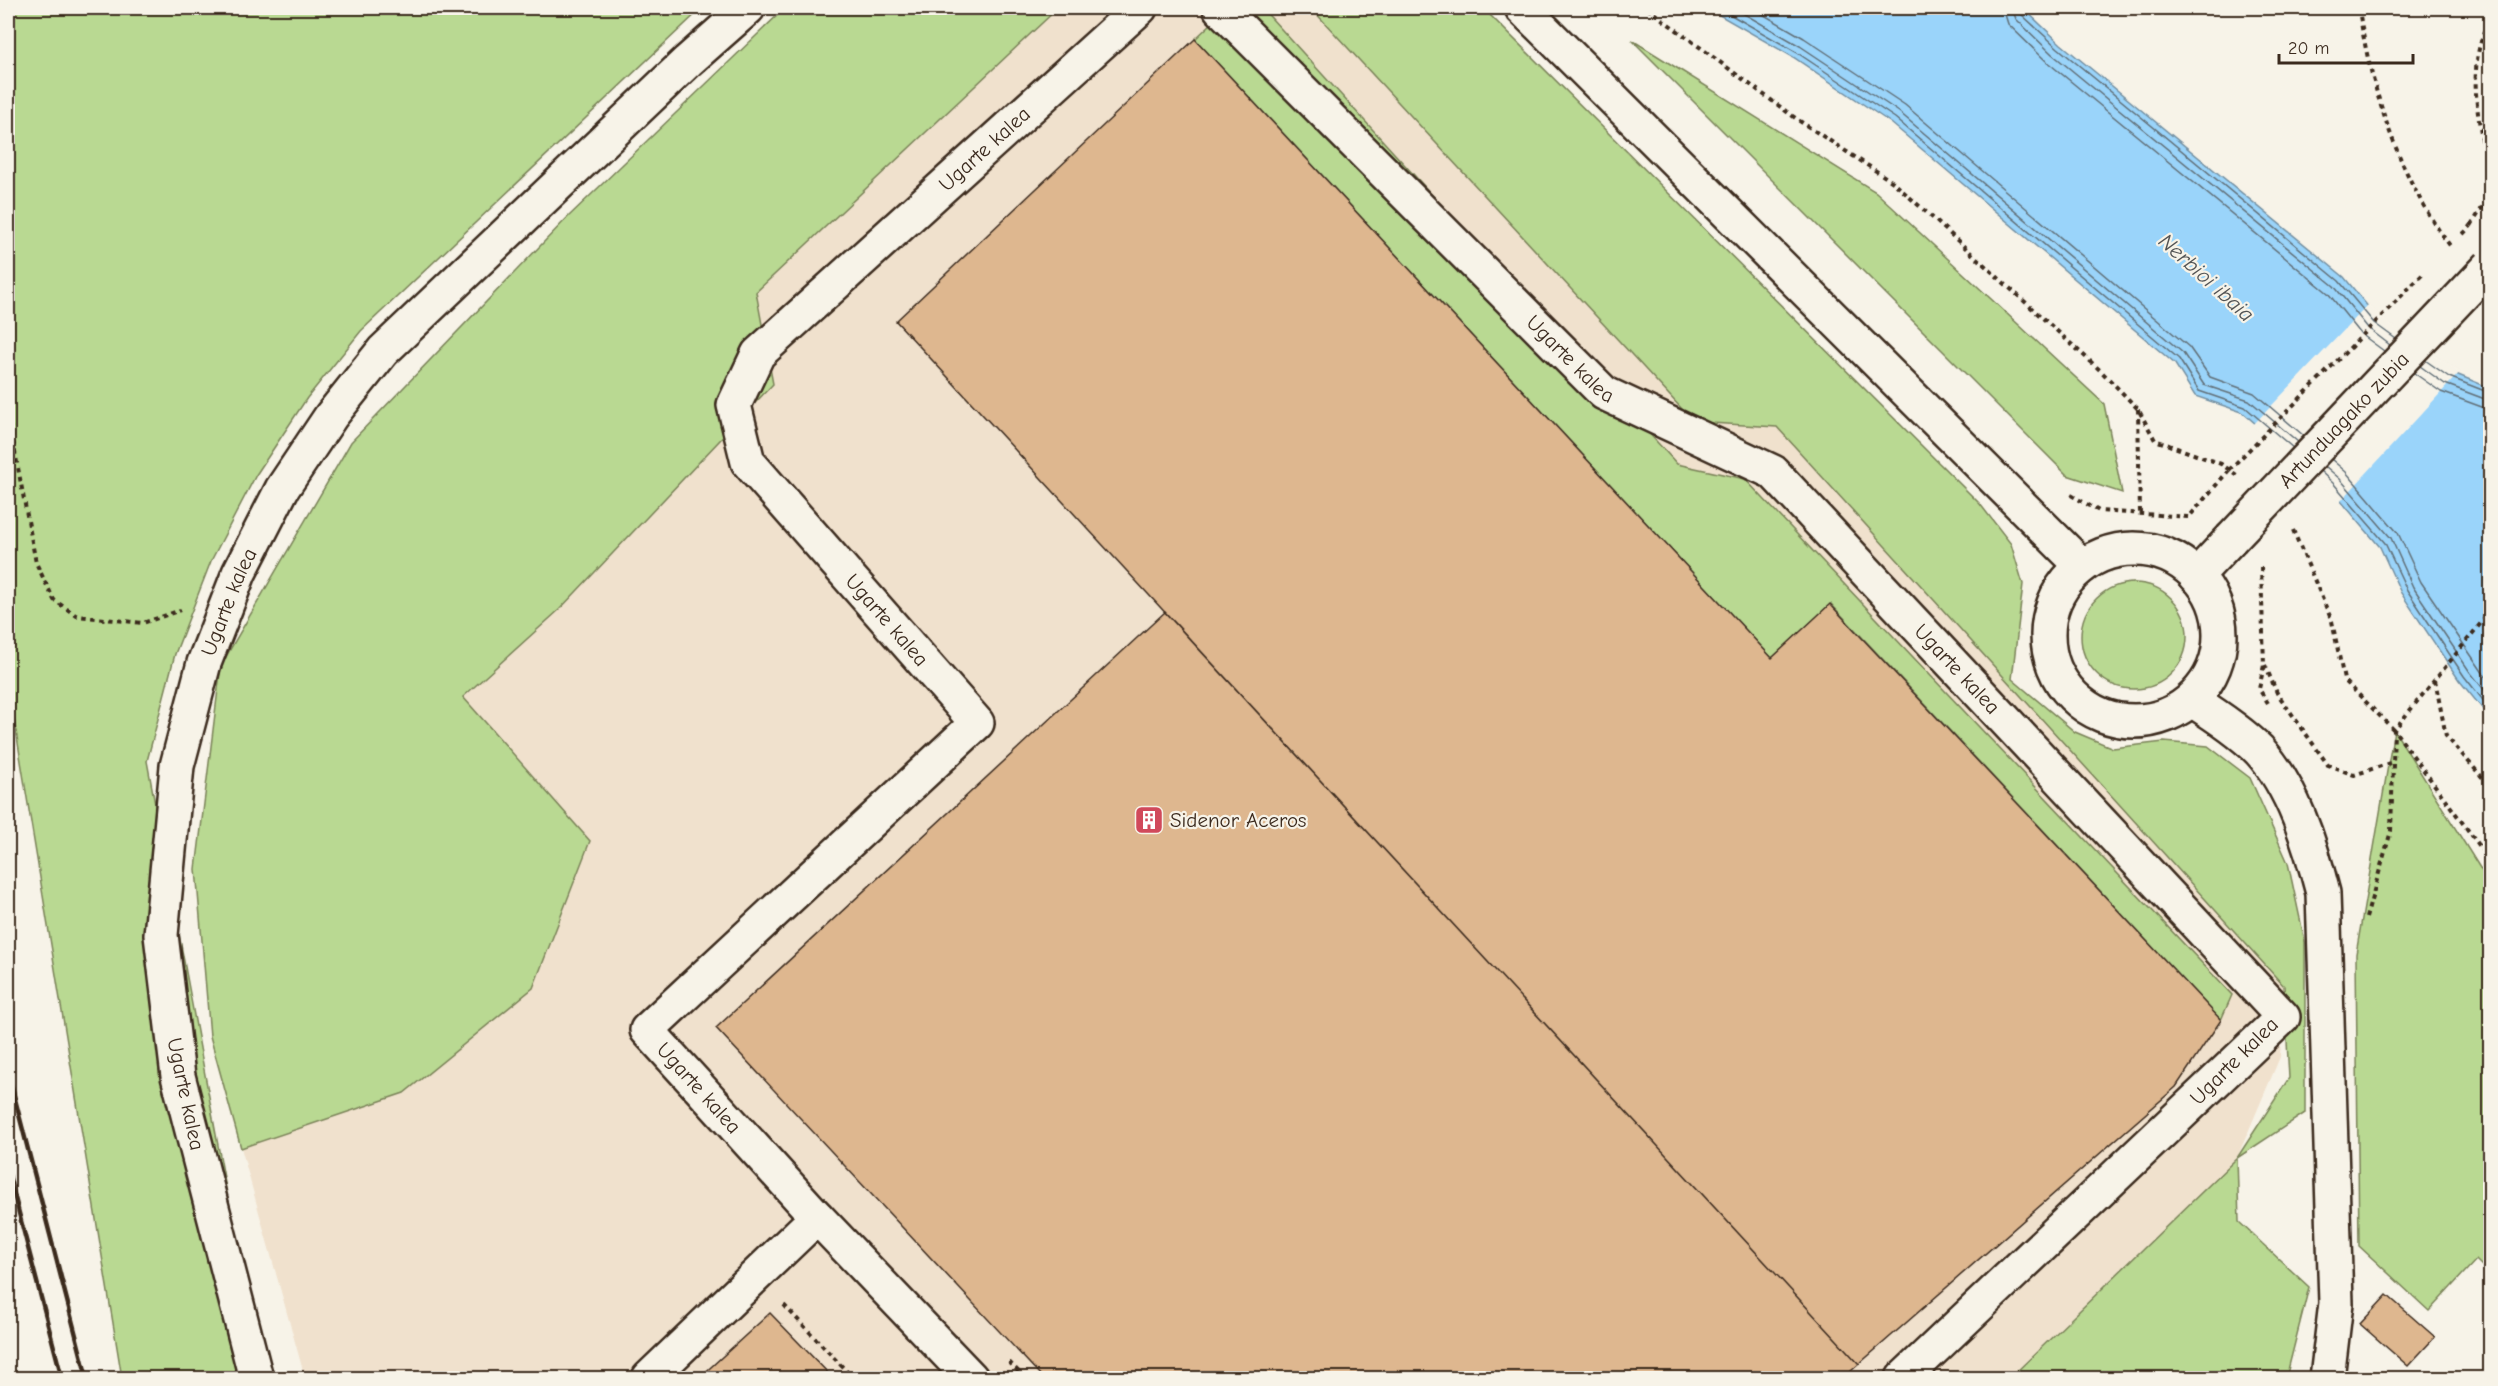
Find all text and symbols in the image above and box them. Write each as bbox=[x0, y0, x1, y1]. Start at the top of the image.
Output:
scale bar bbox=[2279, 27, 2412, 65]
text: 20 m bbox=[2288, 38, 2329, 59]
street label: Ugarte kalea bbox=[934, 102, 1035, 196]
water label: Nerbioi ibaia bbox=[2153, 228, 2259, 327]
street label: Ugarte kalea bbox=[1521, 310, 1618, 408]
street label: Artunduagako zubia bbox=[2274, 347, 2414, 493]
street label: Ugarte kalea bbox=[196, 544, 262, 659]
street label: Ugarte kalea bbox=[840, 569, 934, 671]
street label: Ugarte kalea bbox=[1909, 619, 2005, 719]
building icon: Sidenor Aceros bbox=[1133, 804, 1165, 836]
place label: Sidenor Aceros bbox=[1170, 808, 1307, 832]
street label: Ugarte kalea bbox=[2185, 1012, 2283, 1110]
street label: Ugarte kalea bbox=[162, 1036, 210, 1152]
street label: Ugarte kalea bbox=[652, 1038, 746, 1138]

